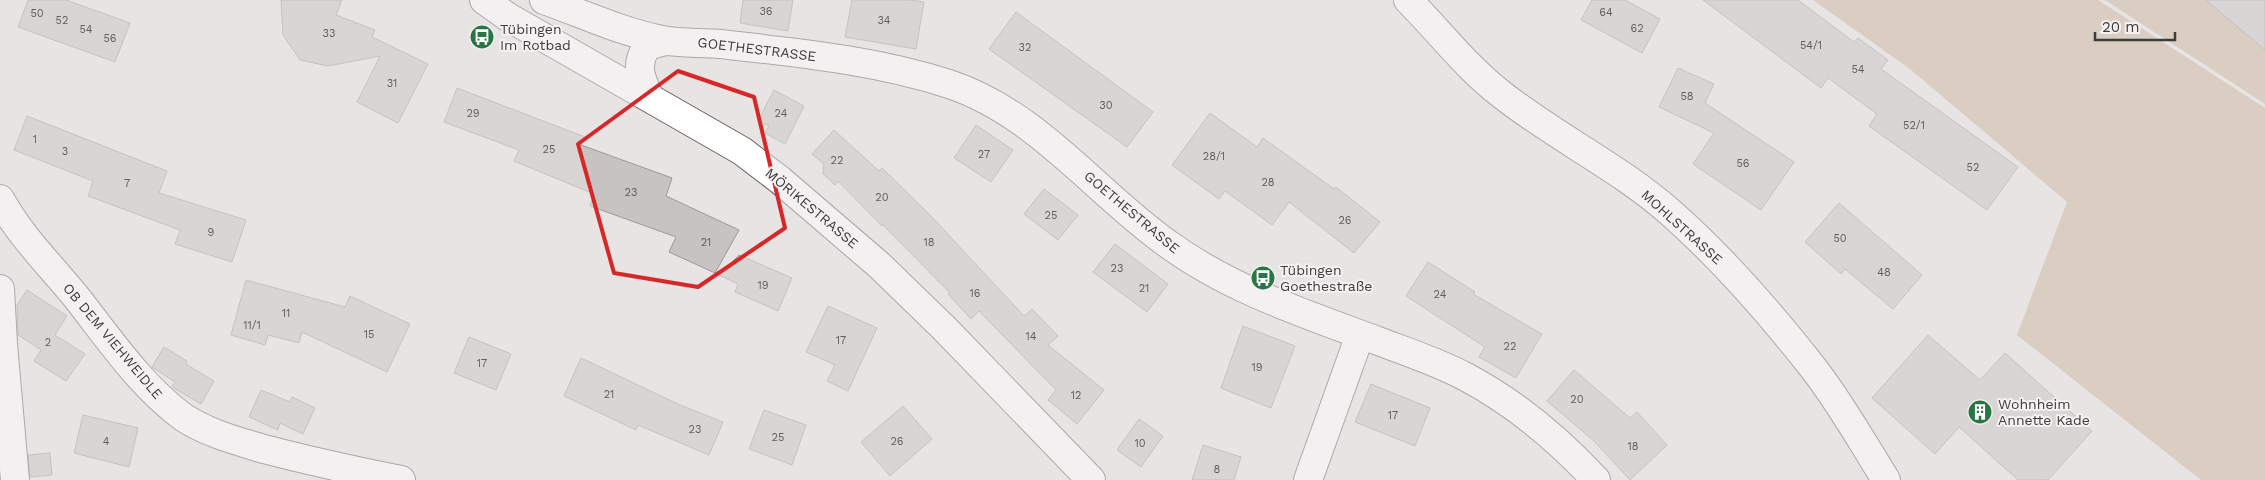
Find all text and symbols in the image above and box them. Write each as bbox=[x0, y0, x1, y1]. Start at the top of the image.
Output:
house number: 36 bbox=[759, 5, 773, 18]
house number: 64 bbox=[1599, 6, 1613, 19]
house number: 50 bbox=[30, 7, 44, 20]
scale bar bbox=[2095, 10, 2175, 42]
house number: 52 bbox=[56, 14, 68, 27]
house number: 34 bbox=[877, 14, 891, 27]
text: 20 m bbox=[2102, 18, 2140, 36]
place label: Tübingen Im Rotbad bbox=[500, 21, 571, 53]
house number: 62 bbox=[1630, 22, 1644, 35]
house number: 54 bbox=[79, 23, 93, 36]
bus stop icon: Tübingen Im Rotbad bbox=[469, 24, 495, 50]
house number: 33 bbox=[323, 27, 335, 40]
house number: 56 bbox=[103, 32, 117, 45]
street label: GOETHESTRASSE bbox=[697, 34, 817, 64]
house number: 54/1 bbox=[1800, 39, 1822, 52]
house number: 32 bbox=[1019, 41, 1031, 54]
house number: 54 bbox=[1851, 63, 1865, 76]
house number: 31 bbox=[387, 77, 397, 90]
house number: 58 bbox=[1680, 90, 1694, 103]
house number: 30 bbox=[1099, 99, 1113, 112]
house number: 29 bbox=[466, 107, 480, 120]
house number: 24 bbox=[775, 107, 788, 120]
house number: 52/1 bbox=[1903, 119, 1925, 132]
house number: 1 bbox=[33, 133, 37, 146]
house number: 25 bbox=[543, 143, 555, 156]
house number: 3 bbox=[62, 145, 68, 158]
house number: 27 bbox=[978, 148, 990, 161]
house number: 28/1 bbox=[1203, 150, 1225, 163]
house number: 22 bbox=[831, 154, 843, 167]
house number: 56 bbox=[1736, 157, 1750, 170]
house number: 52 bbox=[1967, 161, 1979, 174]
street label: MÖRIKESTRASSE bbox=[762, 164, 862, 252]
street label: GOETHESTRASSE bbox=[1081, 167, 1183, 257]
house number: 28 bbox=[1261, 176, 1275, 189]
house number: 7 bbox=[124, 177, 130, 190]
house number: 23 bbox=[625, 186, 637, 199]
street label: MOHLSTRASSE bbox=[1638, 186, 1726, 268]
house number: 20 bbox=[875, 191, 889, 204]
house number: 25 bbox=[1045, 209, 1057, 222]
house number: 26 bbox=[1338, 214, 1352, 227]
house number: 9 bbox=[208, 226, 215, 239]
house number: 50 bbox=[1833, 232, 1847, 245]
house number: 21 bbox=[701, 236, 711, 249]
house number: 18 bbox=[923, 236, 935, 249]
house number: 23 bbox=[1111, 262, 1123, 275]
place label: Tübingen Goethestraße bbox=[1280, 262, 1372, 294]
bus stop icon: Tübingen Goethestraße bbox=[1250, 265, 1276, 291]
house number: 48 bbox=[1877, 266, 1891, 279]
house number: 19 bbox=[757, 279, 769, 292]
street label: OB DEM VIEHWEIDLE bbox=[60, 280, 166, 402]
house number: 21 bbox=[1139, 282, 1149, 295]
house number: 16 bbox=[970, 287, 981, 300]
house number: 24 bbox=[1434, 288, 1447, 301]
house number: 11 bbox=[282, 307, 290, 320]
house number: 11/1 bbox=[243, 319, 261, 332]
house number: 15 bbox=[364, 328, 374, 341]
house number: 14 bbox=[1025, 330, 1037, 343]
house number: 17 bbox=[836, 334, 846, 347]
house number: 2 bbox=[45, 336, 51, 349]
house number: 22 bbox=[1504, 340, 1516, 353]
house number: 17 bbox=[477, 357, 487, 370]
house number: 19 bbox=[1251, 361, 1263, 374]
house number: 21 bbox=[604, 388, 614, 401]
house number: 12 bbox=[1071, 389, 1081, 402]
house number: 20 bbox=[1570, 393, 1584, 406]
place label: Wohnheim Annette Kade bbox=[1998, 396, 2090, 428]
building icon: Wohnheim Annette Kade bbox=[1967, 399, 1993, 425]
house number: 17 bbox=[1388, 409, 1398, 422]
house number: 23 bbox=[689, 423, 701, 436]
house number: 25 bbox=[772, 431, 784, 444]
house number: 4 bbox=[103, 435, 110, 448]
house number: 26 bbox=[890, 435, 904, 448]
house number: 10 bbox=[1134, 437, 1146, 450]
house number: 18 bbox=[1627, 440, 1639, 453]
house number: 8 bbox=[1214, 463, 1221, 476]

